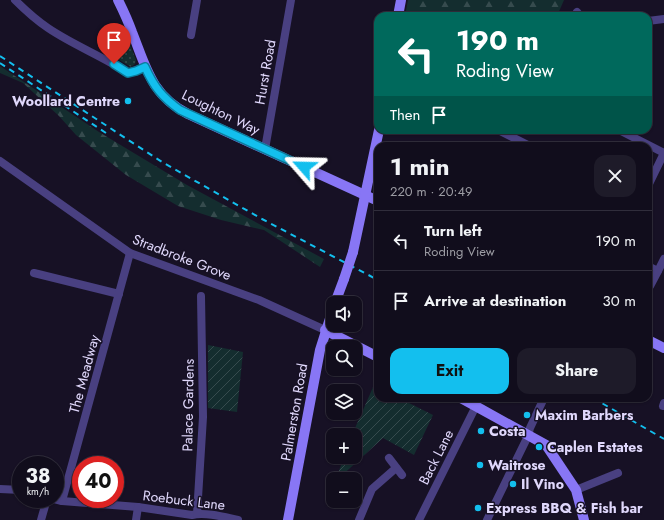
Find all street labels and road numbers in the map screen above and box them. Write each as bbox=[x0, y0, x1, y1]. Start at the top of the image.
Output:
street label: Hurst Road bbox=[249, 38, 281, 106]
street label: Loughton Way bbox=[179, 84, 264, 140]
street label: Stradbroke Grove bbox=[130, 229, 234, 285]
street label: The Meadway bbox=[64, 332, 104, 416]
street label: Palace Gardens bbox=[177, 358, 199, 451]
street label: Palmerston Road bbox=[276, 362, 312, 462]
street label: Back Lane bbox=[414, 426, 458, 488]
street label: Roebuck Lane bbox=[142, 485, 226, 515]

